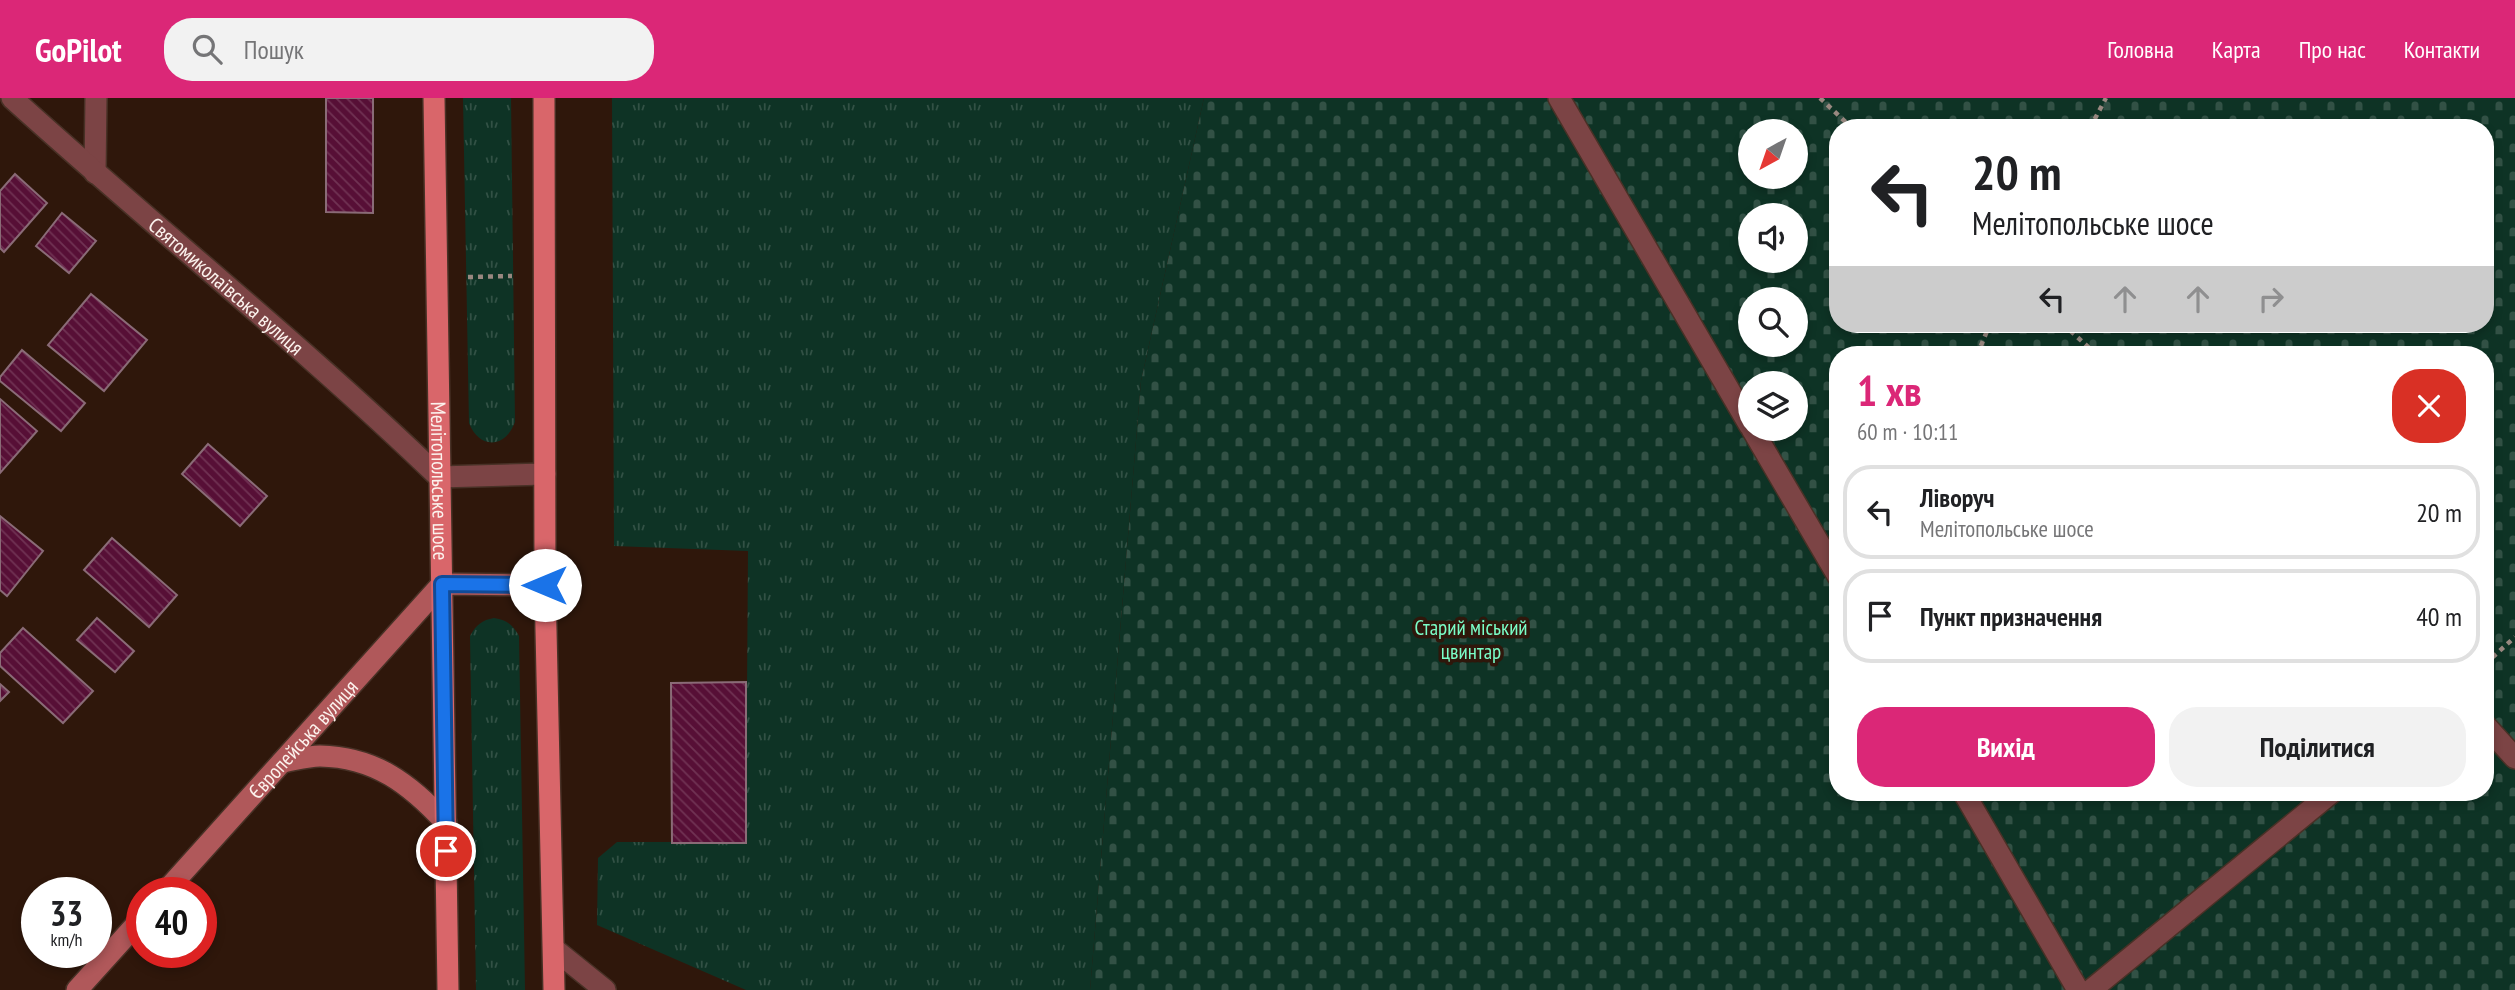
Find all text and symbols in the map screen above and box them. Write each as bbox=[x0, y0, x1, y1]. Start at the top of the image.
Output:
search box bbox=[164, 18, 654, 81]
text: GoPilot bbox=[35, 28, 122, 71]
icon: search bbox=[188, 30, 226, 68]
text: Пошук bbox=[244, 33, 304, 66]
text: Головна bbox=[2107, 34, 2174, 65]
text: Карта bbox=[2212, 34, 2261, 65]
text: Про нас bbox=[2299, 34, 2366, 65]
text: Контакти bbox=[2404, 34, 2480, 65]
north arrow bbox=[1738, 119, 1808, 189]
map controls bbox=[1738, 119, 1808, 441]
text: 20 m bbox=[1972, 140, 2061, 204]
icon: left bbox=[1857, 147, 1948, 238]
text: Мелітопольське шосе bbox=[1972, 202, 2214, 244]
button: sound bbox=[1738, 203, 1808, 273]
street label: Святомиколаївська вулиця bbox=[143, 211, 310, 360]
icon: left bbox=[2033, 280, 2071, 318]
icon: ahead bbox=[2106, 280, 2144, 318]
icon: ahead bbox=[2179, 280, 2217, 318]
icon: right bbox=[2252, 280, 2290, 318]
button: search bbox=[1738, 287, 1808, 357]
text: 1 хв bbox=[1857, 363, 1922, 418]
button: close bbox=[2392, 369, 2466, 443]
button: layers bbox=[1738, 371, 1808, 441]
street label: Мелітопольське шосе bbox=[425, 401, 455, 561]
text: 60 m · 10:11 bbox=[1857, 417, 1958, 446]
text: Ліворуч bbox=[1920, 481, 1994, 514]
icon: left bbox=[1861, 493, 1899, 531]
text: 20 m bbox=[2416, 496, 2462, 529]
text: Мелітопольське шосе bbox=[1920, 514, 2094, 543]
position arrow bbox=[508, 548, 582, 622]
icon: arrive bbox=[1861, 597, 1899, 635]
text: Пункт призначення bbox=[1920, 600, 2102, 633]
text: 40 m bbox=[2416, 600, 2462, 633]
park label: Старий міський цвинтар bbox=[1414, 614, 1528, 665]
street label: Європейська вулиця bbox=[242, 674, 363, 804]
button: Вихід bbox=[1857, 707, 2155, 787]
button: Поділитися bbox=[2169, 707, 2466, 787]
pin bbox=[416, 821, 476, 881]
icon: arrive bbox=[427, 832, 465, 870]
speed limit sign: 40 bbox=[126, 877, 217, 968]
text: 33 bbox=[50, 890, 83, 936]
text: km/h bbox=[51, 928, 82, 951]

